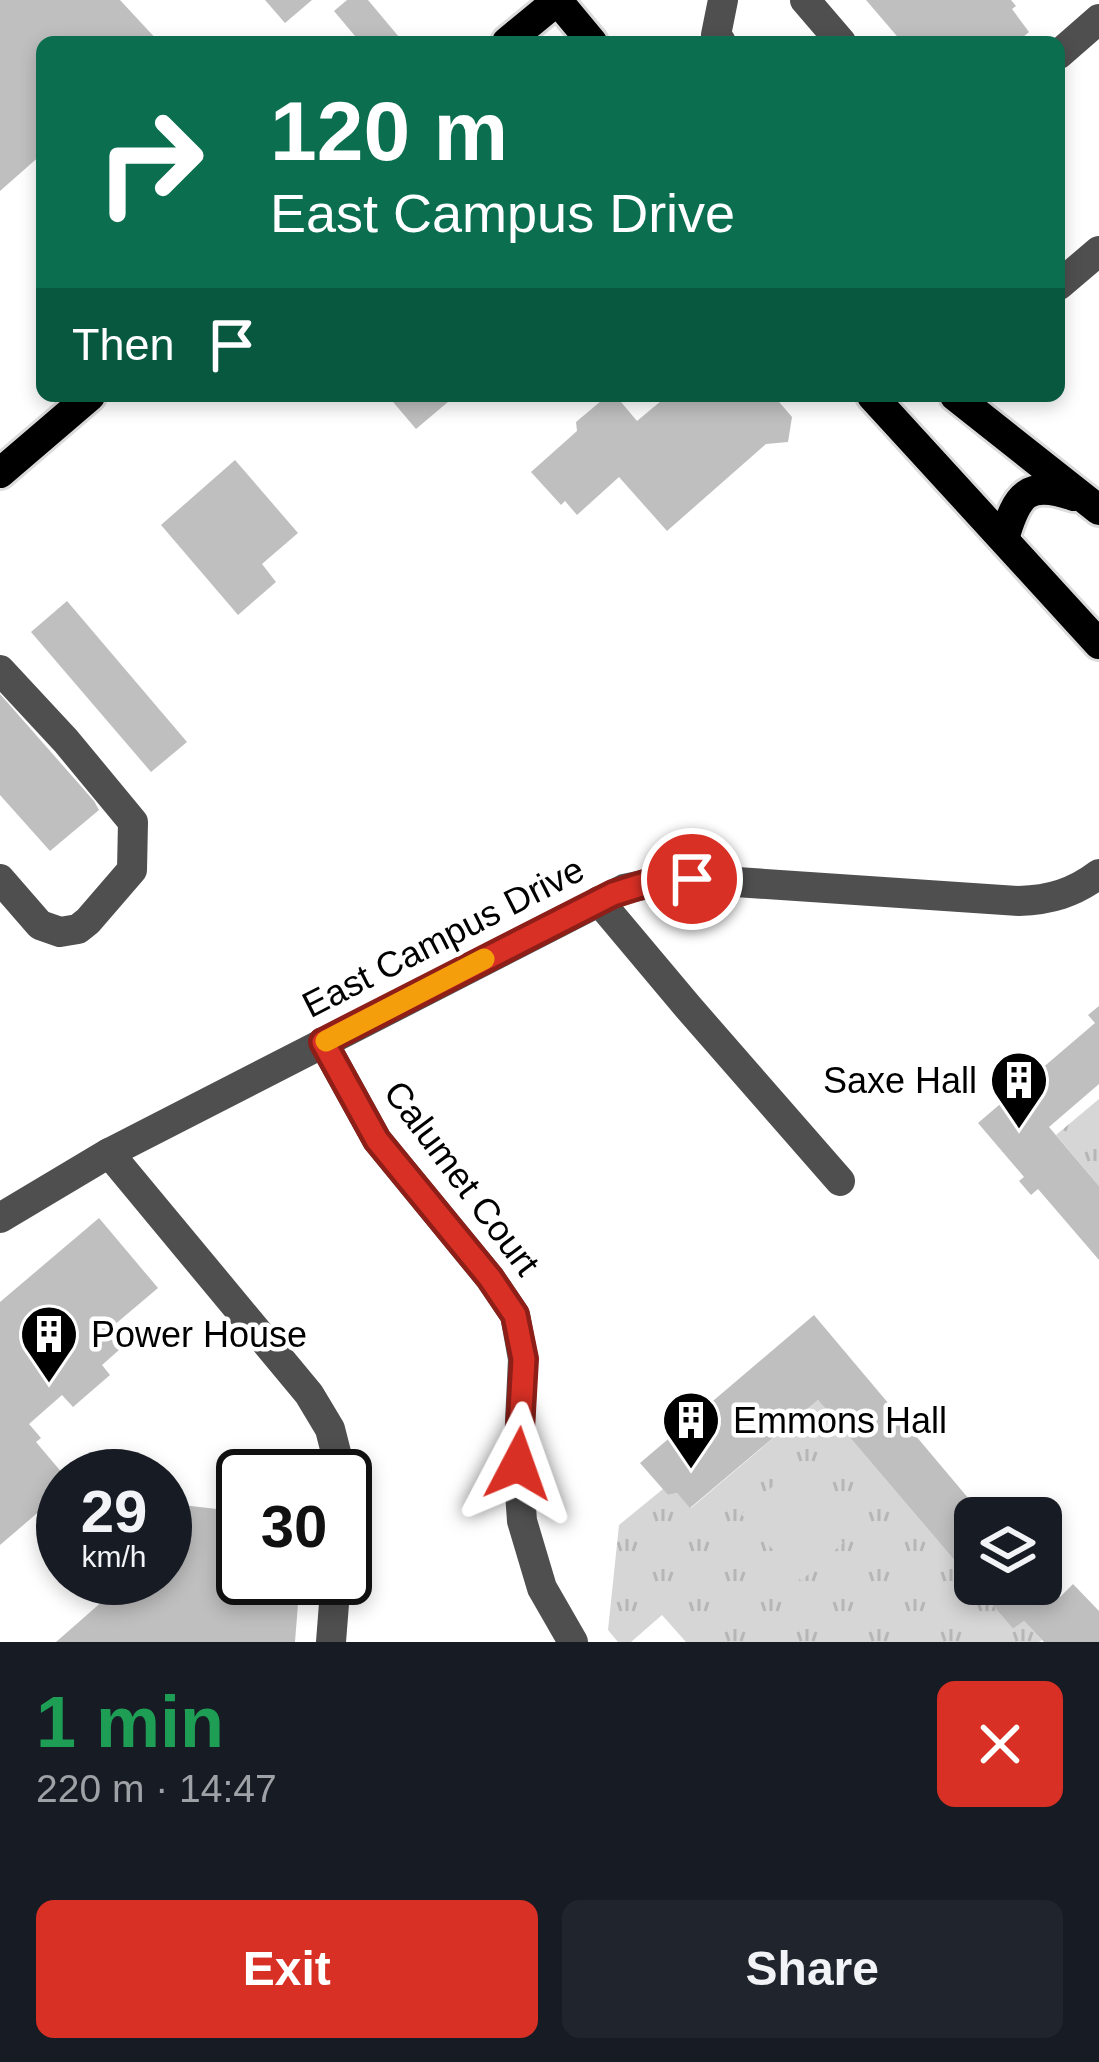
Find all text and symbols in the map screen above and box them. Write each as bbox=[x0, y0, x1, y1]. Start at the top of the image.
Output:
icon: right bbox=[72, 84, 228, 240]
text: 120 m bbox=[270, 84, 508, 178]
text: East Campus Drive bbox=[270, 183, 735, 243]
icon: arrive bbox=[199, 312, 265, 378]
text: Then bbox=[72, 319, 175, 370]
pin bbox=[641, 828, 743, 930]
icon: arrive bbox=[659, 846, 725, 912]
street label: East Campus Drive bbox=[296, 848, 590, 1026]
building icon: Saxe Hall bbox=[988, 1049, 1050, 1131]
place label: Saxe Hall bbox=[823, 1060, 977, 1101]
street label: Calumet Court bbox=[376, 1073, 548, 1283]
building icon: Power House bbox=[18, 1303, 80, 1385]
place label: Power House bbox=[91, 1314, 307, 1355]
building icon: Emmons Hall bbox=[660, 1389, 722, 1471]
place label: Emmons Hall bbox=[733, 1400, 947, 1441]
position arrow bbox=[455, 1401, 581, 1527]
speed limit sign: 30 bbox=[216, 1449, 372, 1605]
text: 29 bbox=[81, 1478, 147, 1545]
map controls bbox=[954, 1497, 1062, 1605]
button: layers bbox=[954, 1497, 1062, 1605]
text: km/h bbox=[81, 1540, 147, 1573]
button: close bbox=[937, 1681, 1063, 1807]
text: 1 min bbox=[36, 1682, 224, 1762]
text: 220 m · 14:47 bbox=[36, 1767, 277, 1810]
button: Exit bbox=[36, 1900, 538, 2038]
button: Share bbox=[562, 1900, 1063, 2038]

